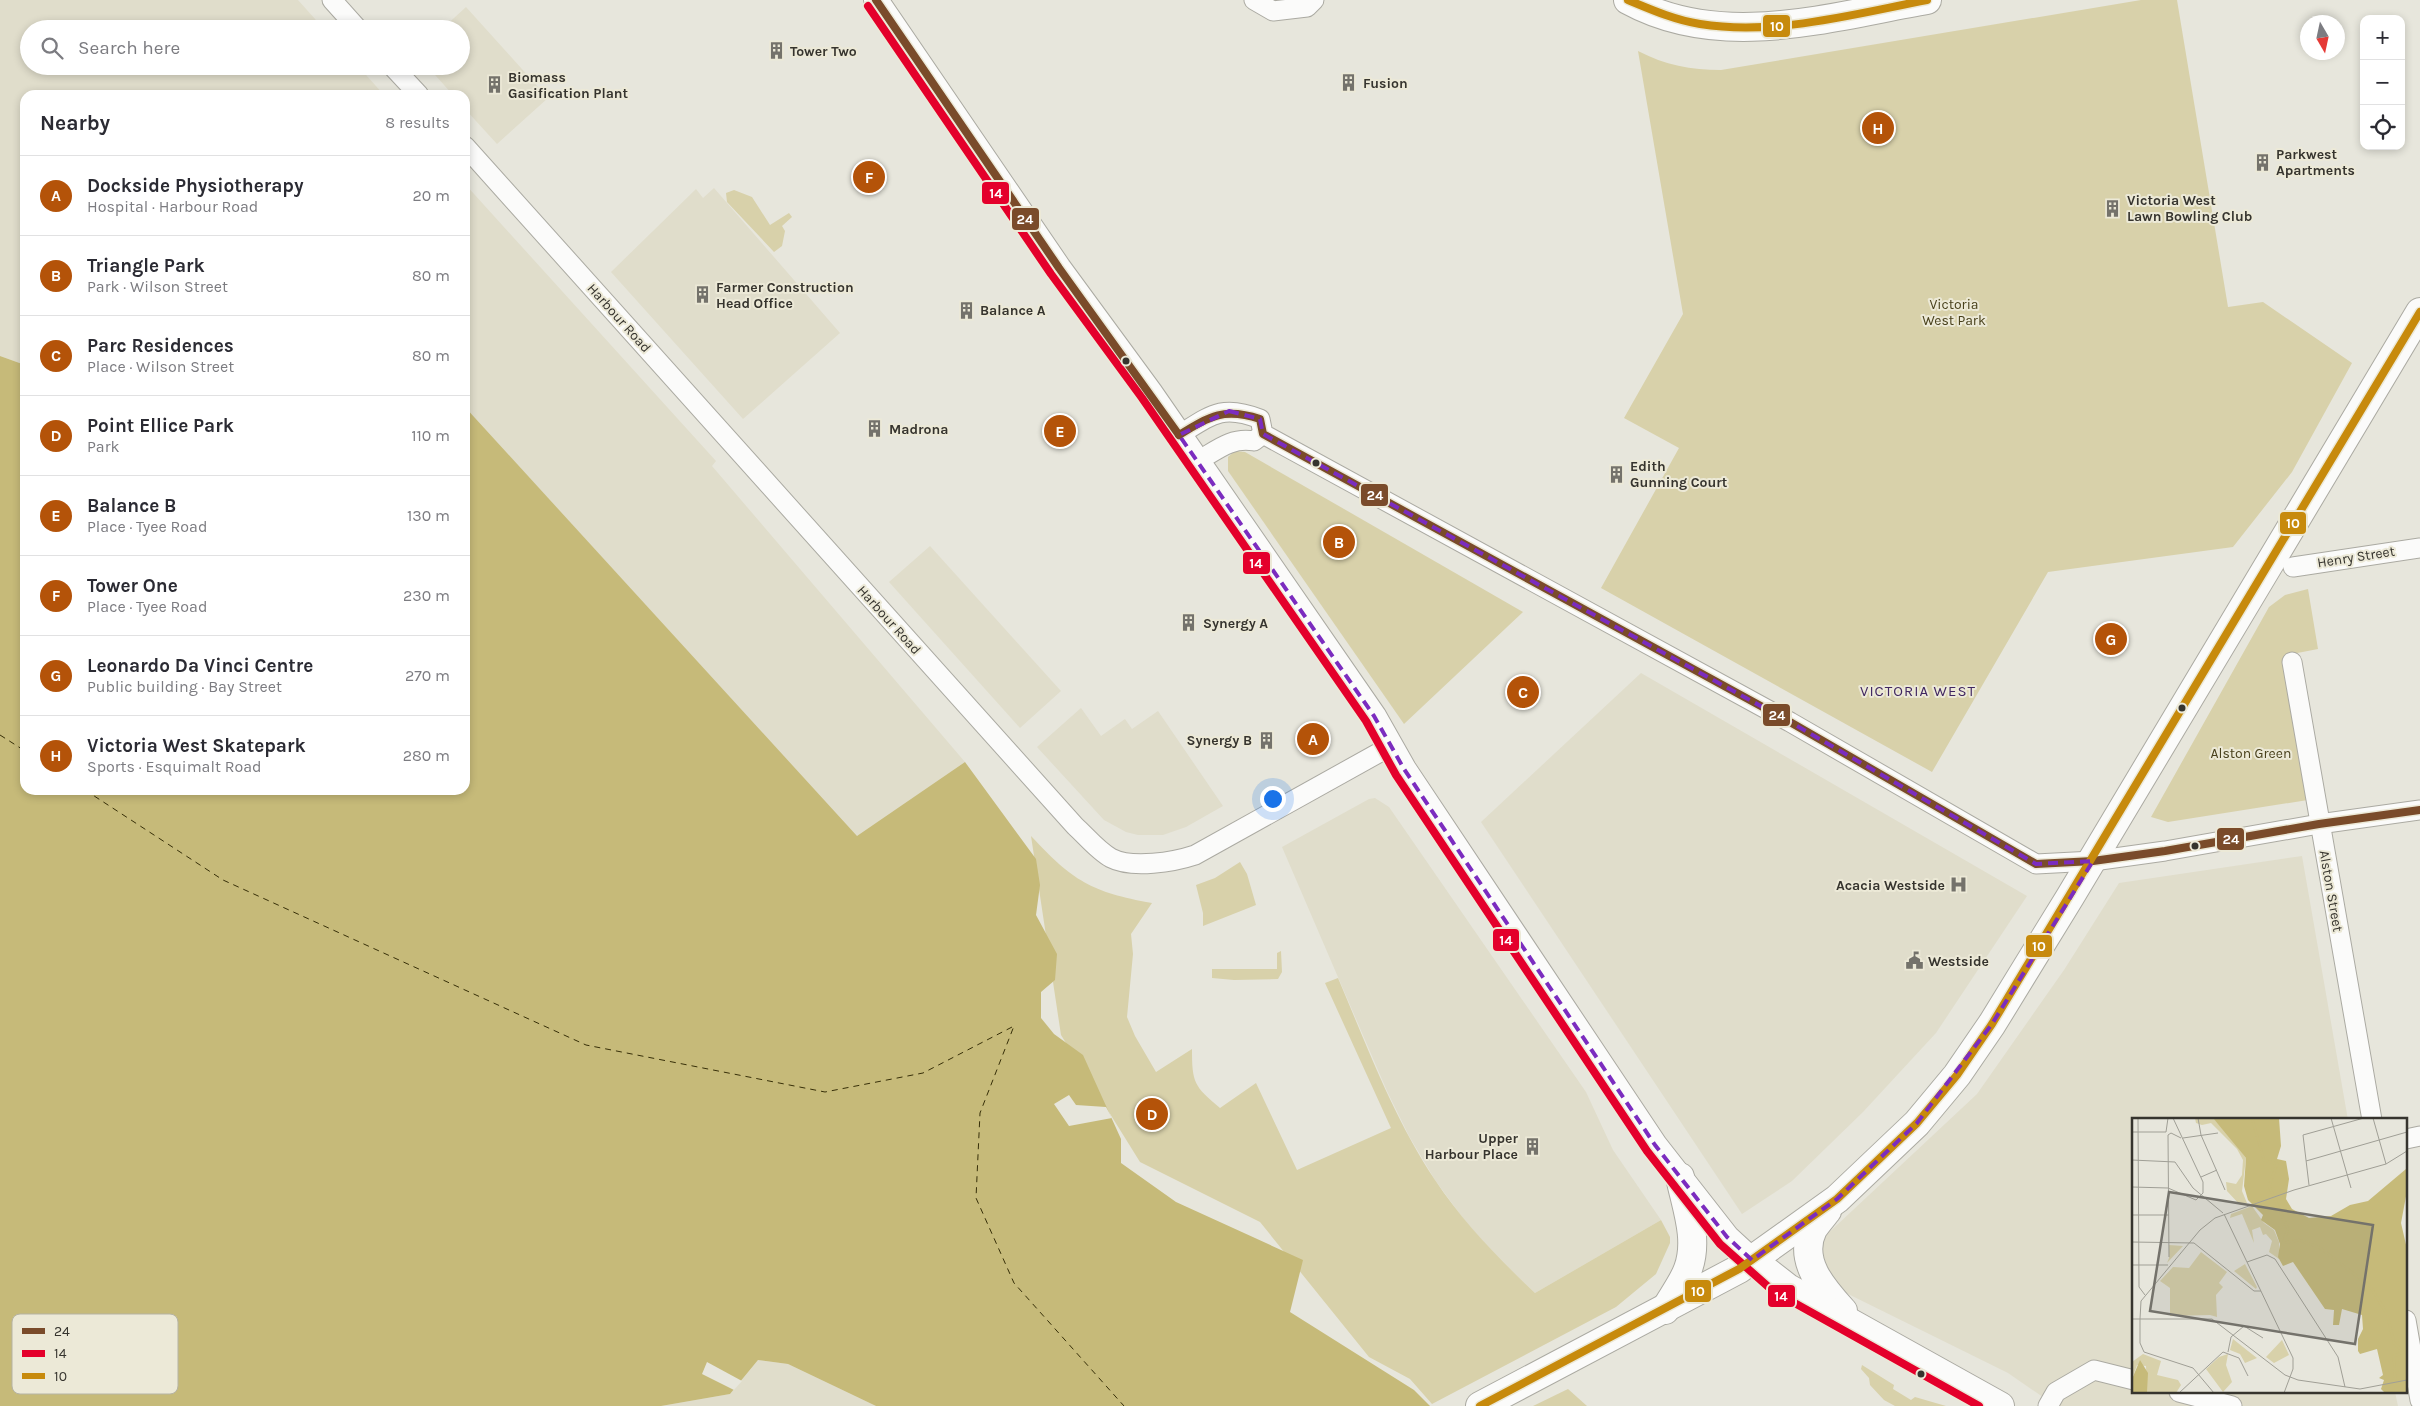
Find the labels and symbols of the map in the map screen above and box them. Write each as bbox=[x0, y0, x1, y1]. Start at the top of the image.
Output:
line badge: 10 bbox=[1762, 14, 1791, 38]
north arrow bbox=[2300, 15, 2345, 60]
text: 10 bbox=[1770, 18, 1784, 35]
building icon: Tower Two bbox=[766, 41, 786, 61]
place label: Tower Two bbox=[790, 43, 857, 60]
place label: Biomass Gasification Plant bbox=[508, 69, 629, 102]
building icon: Fusion bbox=[1339, 73, 1359, 93]
building icon: Biomass Gasification Plant bbox=[484, 75, 504, 95]
place label: Fusion bbox=[1363, 75, 1408, 92]
pin: H bbox=[1862, 109, 1894, 147]
place label: Parkwest Apartments bbox=[2276, 146, 2355, 179]
building icon: Parkwest Apartments bbox=[2252, 152, 2272, 172]
pin: F bbox=[853, 158, 885, 196]
line badge: 14 bbox=[981, 181, 1010, 205]
text: 14 bbox=[989, 185, 1003, 202]
place label: Victoria West Lawn Bowling Club bbox=[2127, 192, 2252, 225]
building icon: Victoria West Lawn Bowling Club bbox=[2103, 198, 2123, 218]
line badge: 24 bbox=[1011, 207, 1040, 231]
text: 24 bbox=[1017, 211, 1034, 228]
place label: Farmer Construction Head Office bbox=[716, 279, 854, 312]
street label: Harbour Road bbox=[584, 280, 654, 356]
building icon: Farmer Construction Head Office bbox=[692, 285, 712, 305]
park label: Victoria West Park bbox=[1922, 296, 1986, 329]
building icon: Balance A bbox=[956, 300, 976, 320]
place label: Balance A bbox=[980, 302, 1046, 319]
unlabelled marker bbox=[1121, 356, 1131, 366]
pin: E bbox=[1044, 412, 1076, 450]
building icon: Madrona bbox=[865, 419, 885, 439]
place label: Madrona bbox=[889, 421, 948, 438]
unlabelled marker bbox=[1311, 458, 1321, 468]
place label: Edith Gunning Court bbox=[1630, 458, 1728, 491]
building icon: Edith Gunning Court bbox=[1606, 464, 1626, 484]
line badge: 24 bbox=[1360, 483, 1389, 507]
text: 24 bbox=[1367, 487, 1384, 504]
line badge: 10 bbox=[2279, 511, 2307, 535]
text: 10 bbox=[2286, 515, 2300, 532]
pin: B bbox=[1323, 523, 1355, 561]
street label: Henry Street bbox=[2316, 542, 2396, 572]
line badge: 14 bbox=[1242, 551, 1271, 575]
text: 14 bbox=[1249, 555, 1263, 572]
street label: Harbour Road bbox=[854, 582, 924, 658]
building icon: Synergy A bbox=[1179, 613, 1199, 633]
place label: Synergy A bbox=[1203, 615, 1268, 632]
pin: G bbox=[2095, 620, 2127, 658]
pin: C bbox=[1507, 673, 1539, 711]
district label: VICTORIA WEST bbox=[1860, 682, 1976, 700]
line badge: 24 bbox=[1762, 703, 1791, 727]
unlabelled marker bbox=[2177, 703, 2187, 713]
text: 24 bbox=[1769, 707, 1786, 724]
pin: A bbox=[1297, 720, 1329, 758]
building icon: Synergy B bbox=[1256, 730, 1276, 750]
place label: Synergy B bbox=[1187, 732, 1252, 749]
park label: Alston Green bbox=[2211, 745, 2291, 762]
your location bbox=[1260, 786, 1286, 812]
line badge: 24 bbox=[2216, 827, 2245, 851]
text: 24 bbox=[2223, 831, 2240, 848]
unlabelled marker bbox=[2190, 841, 2200, 851]
street label: Alston Street bbox=[2315, 849, 2347, 933]
hospital icon: Acacia Westside bbox=[1949, 875, 1969, 895]
place label: Acacia Westside bbox=[1836, 877, 1945, 894]
line badge: 14 bbox=[1492, 928, 1520, 952]
text: 14 bbox=[1499, 932, 1513, 949]
line badge: 10 bbox=[2025, 934, 2053, 958]
text: 10 bbox=[2032, 938, 2046, 955]
public building icon: Westside bbox=[1904, 951, 1924, 971]
place label: Westside bbox=[1928, 953, 1989, 970]
pin: D bbox=[1136, 1095, 1168, 1133]
inset map bbox=[2132, 1118, 2408, 1394]
place label: Upper Harbour Place bbox=[1425, 1130, 1519, 1163]
building icon: Upper Harbour Place bbox=[1522, 1136, 1542, 1156]
line badge: 10 bbox=[1684, 1279, 1712, 1303]
text: 10 bbox=[1691, 1283, 1705, 1300]
line badge: 14 bbox=[1767, 1284, 1796, 1308]
text: 14 bbox=[1774, 1288, 1788, 1305]
legend bbox=[12, 1314, 178, 1394]
text: 24 bbox=[54, 1323, 70, 1340]
text: 14 bbox=[54, 1345, 67, 1362]
text: 10 bbox=[54, 1368, 67, 1385]
unlabelled marker bbox=[1916, 1369, 1926, 1379]

